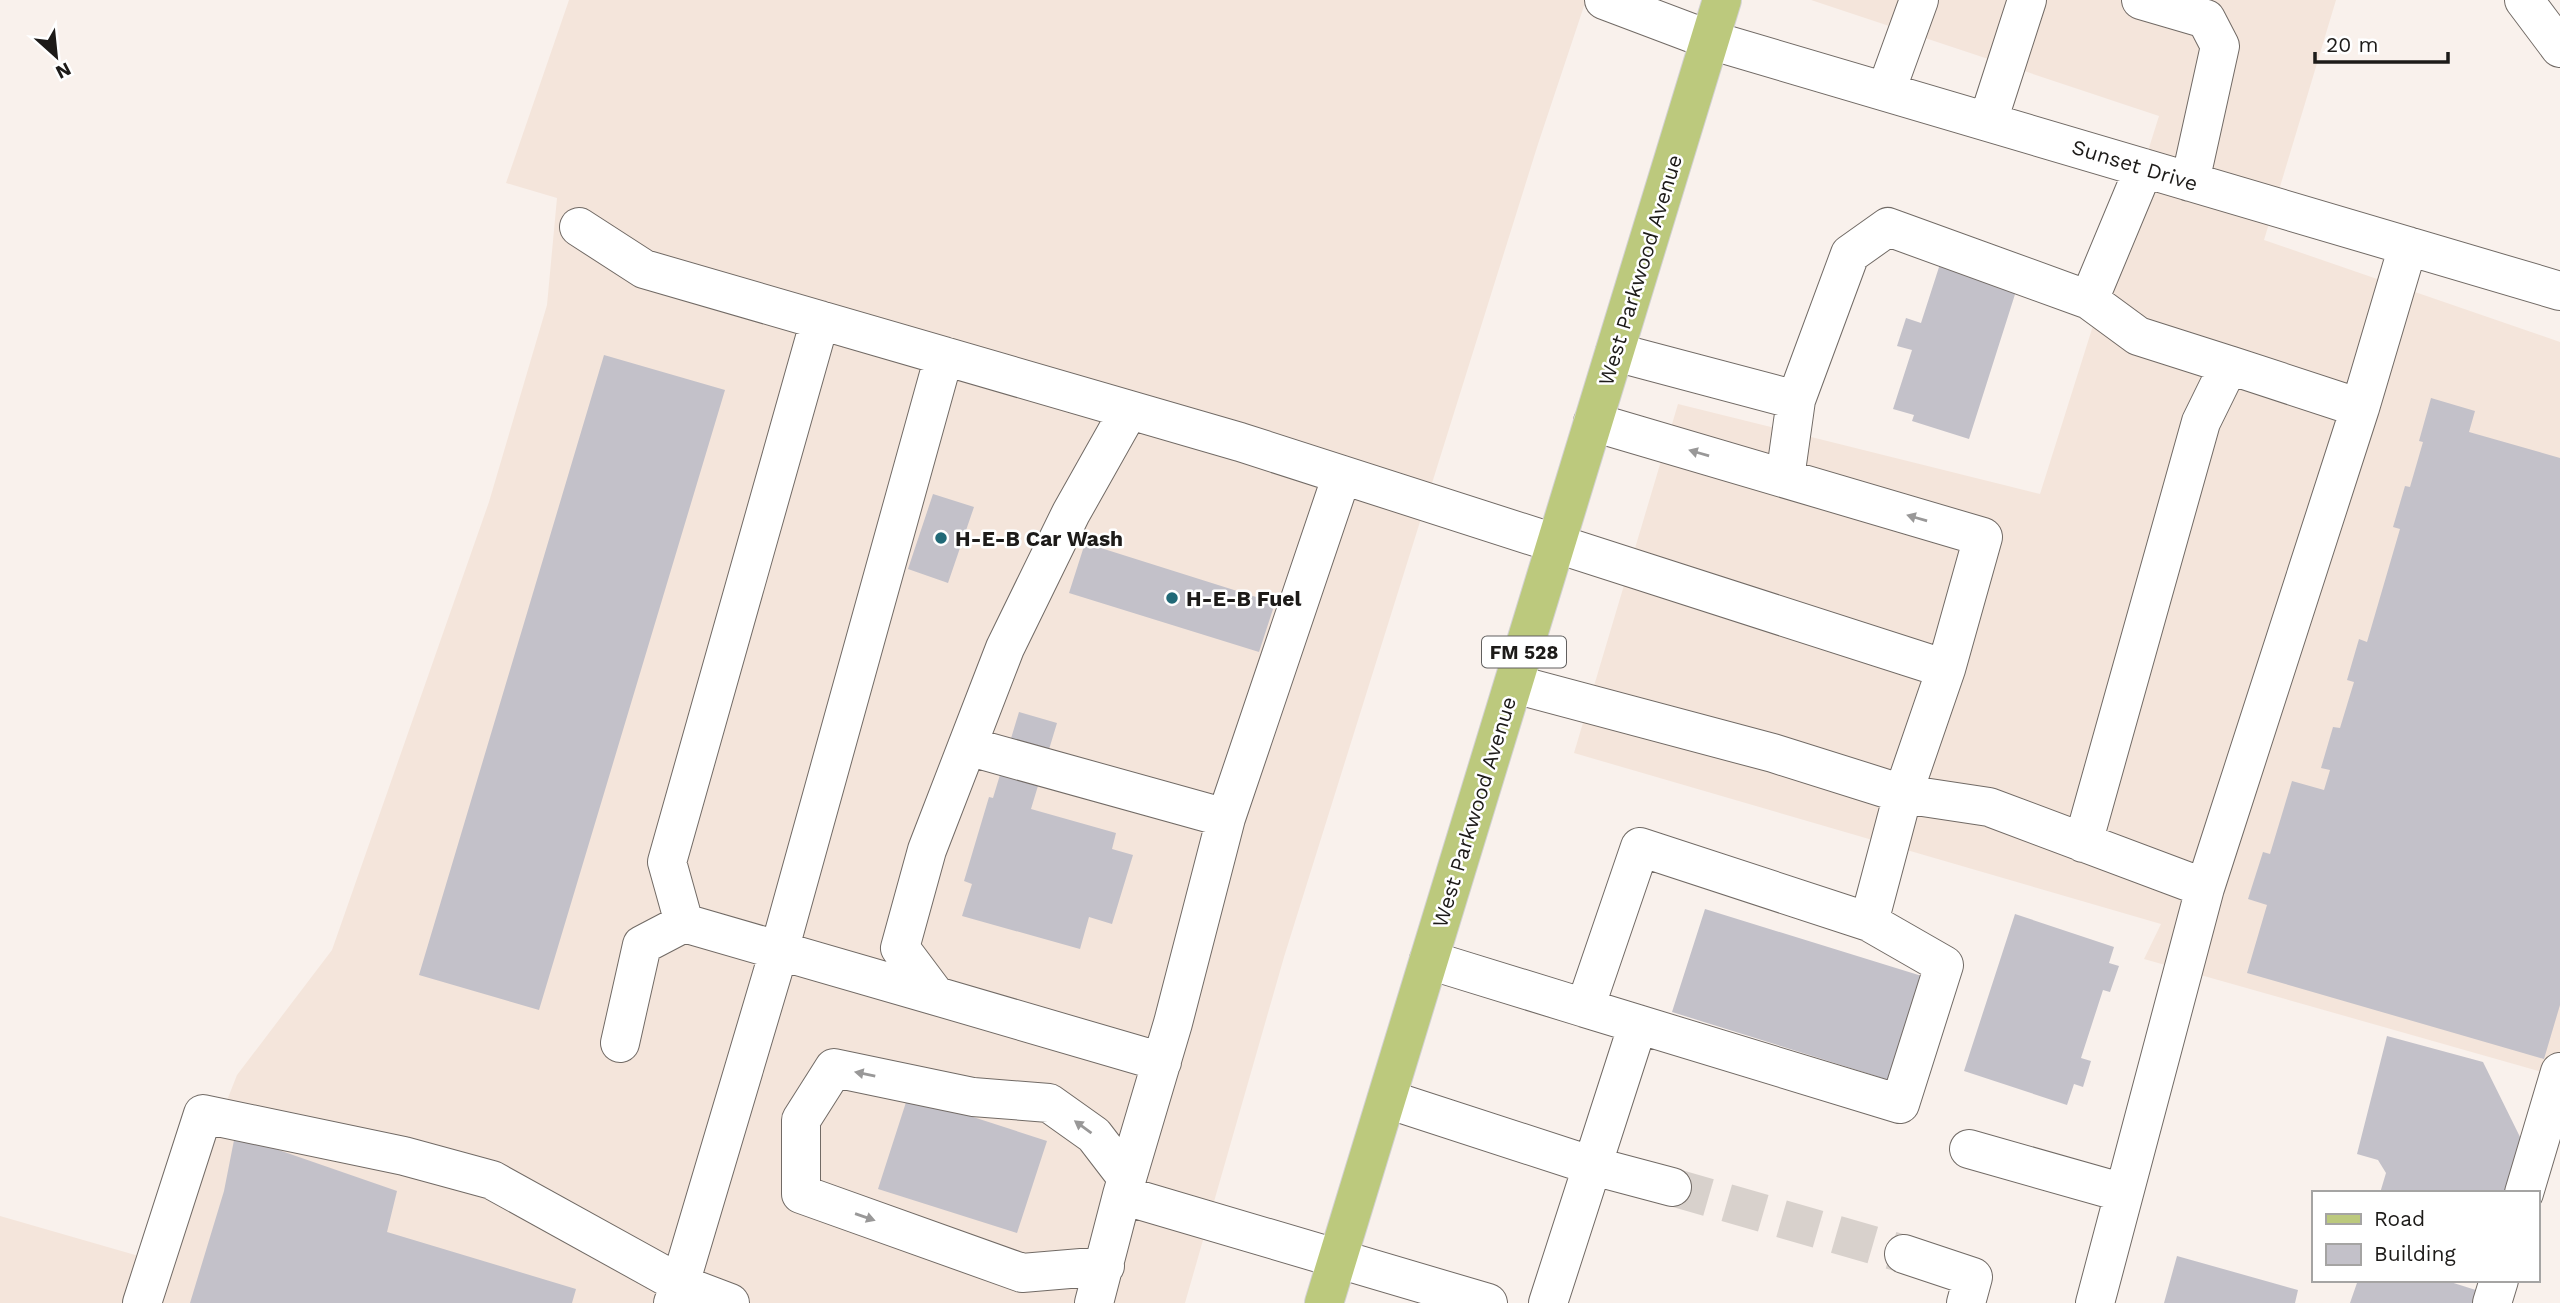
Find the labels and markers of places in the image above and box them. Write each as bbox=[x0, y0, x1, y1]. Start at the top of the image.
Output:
place label: H-E-B Car Wash bbox=[955, 526, 1123, 551]
marker: H-E-B Car Wash bbox=[933, 530, 949, 546]
place label: H-E-B Fuel bbox=[1186, 586, 1302, 611]
marker: H-E-B Fuel bbox=[1164, 590, 1180, 606]

